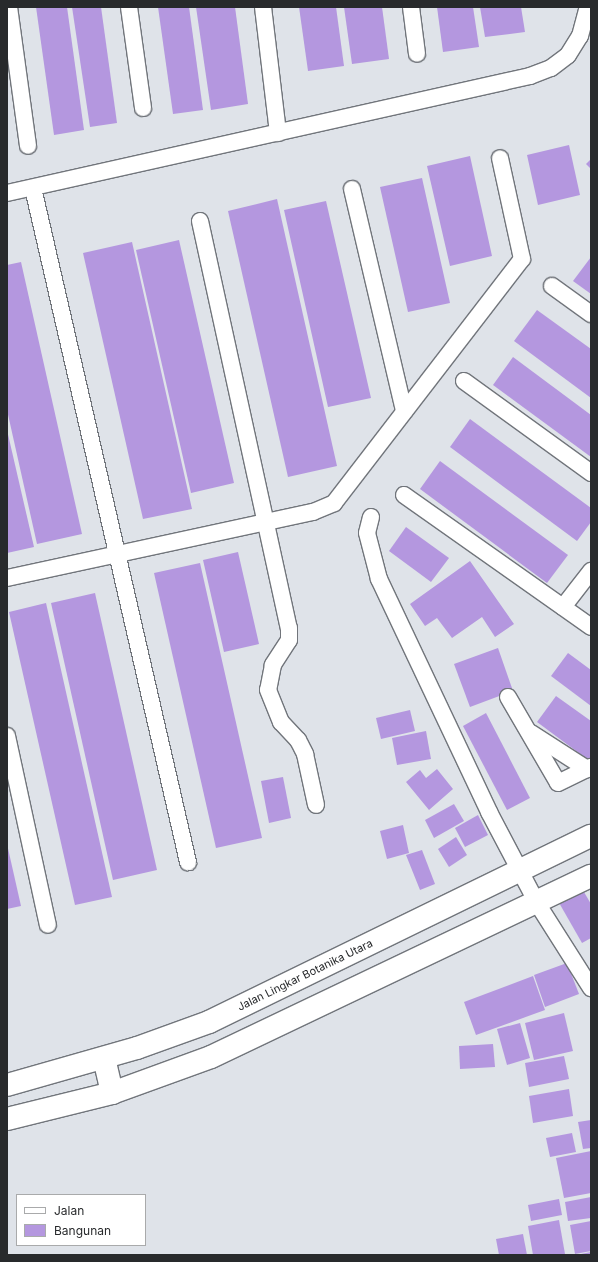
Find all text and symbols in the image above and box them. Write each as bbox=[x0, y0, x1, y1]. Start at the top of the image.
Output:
street label: Jalan Lingkar Botanika Utara bbox=[235, 936, 375, 1014]
legend bbox=[16, 1194, 146, 1246]
text: Jalan bbox=[54, 1203, 84, 1218]
text: Bangunan bbox=[54, 1223, 111, 1238]

